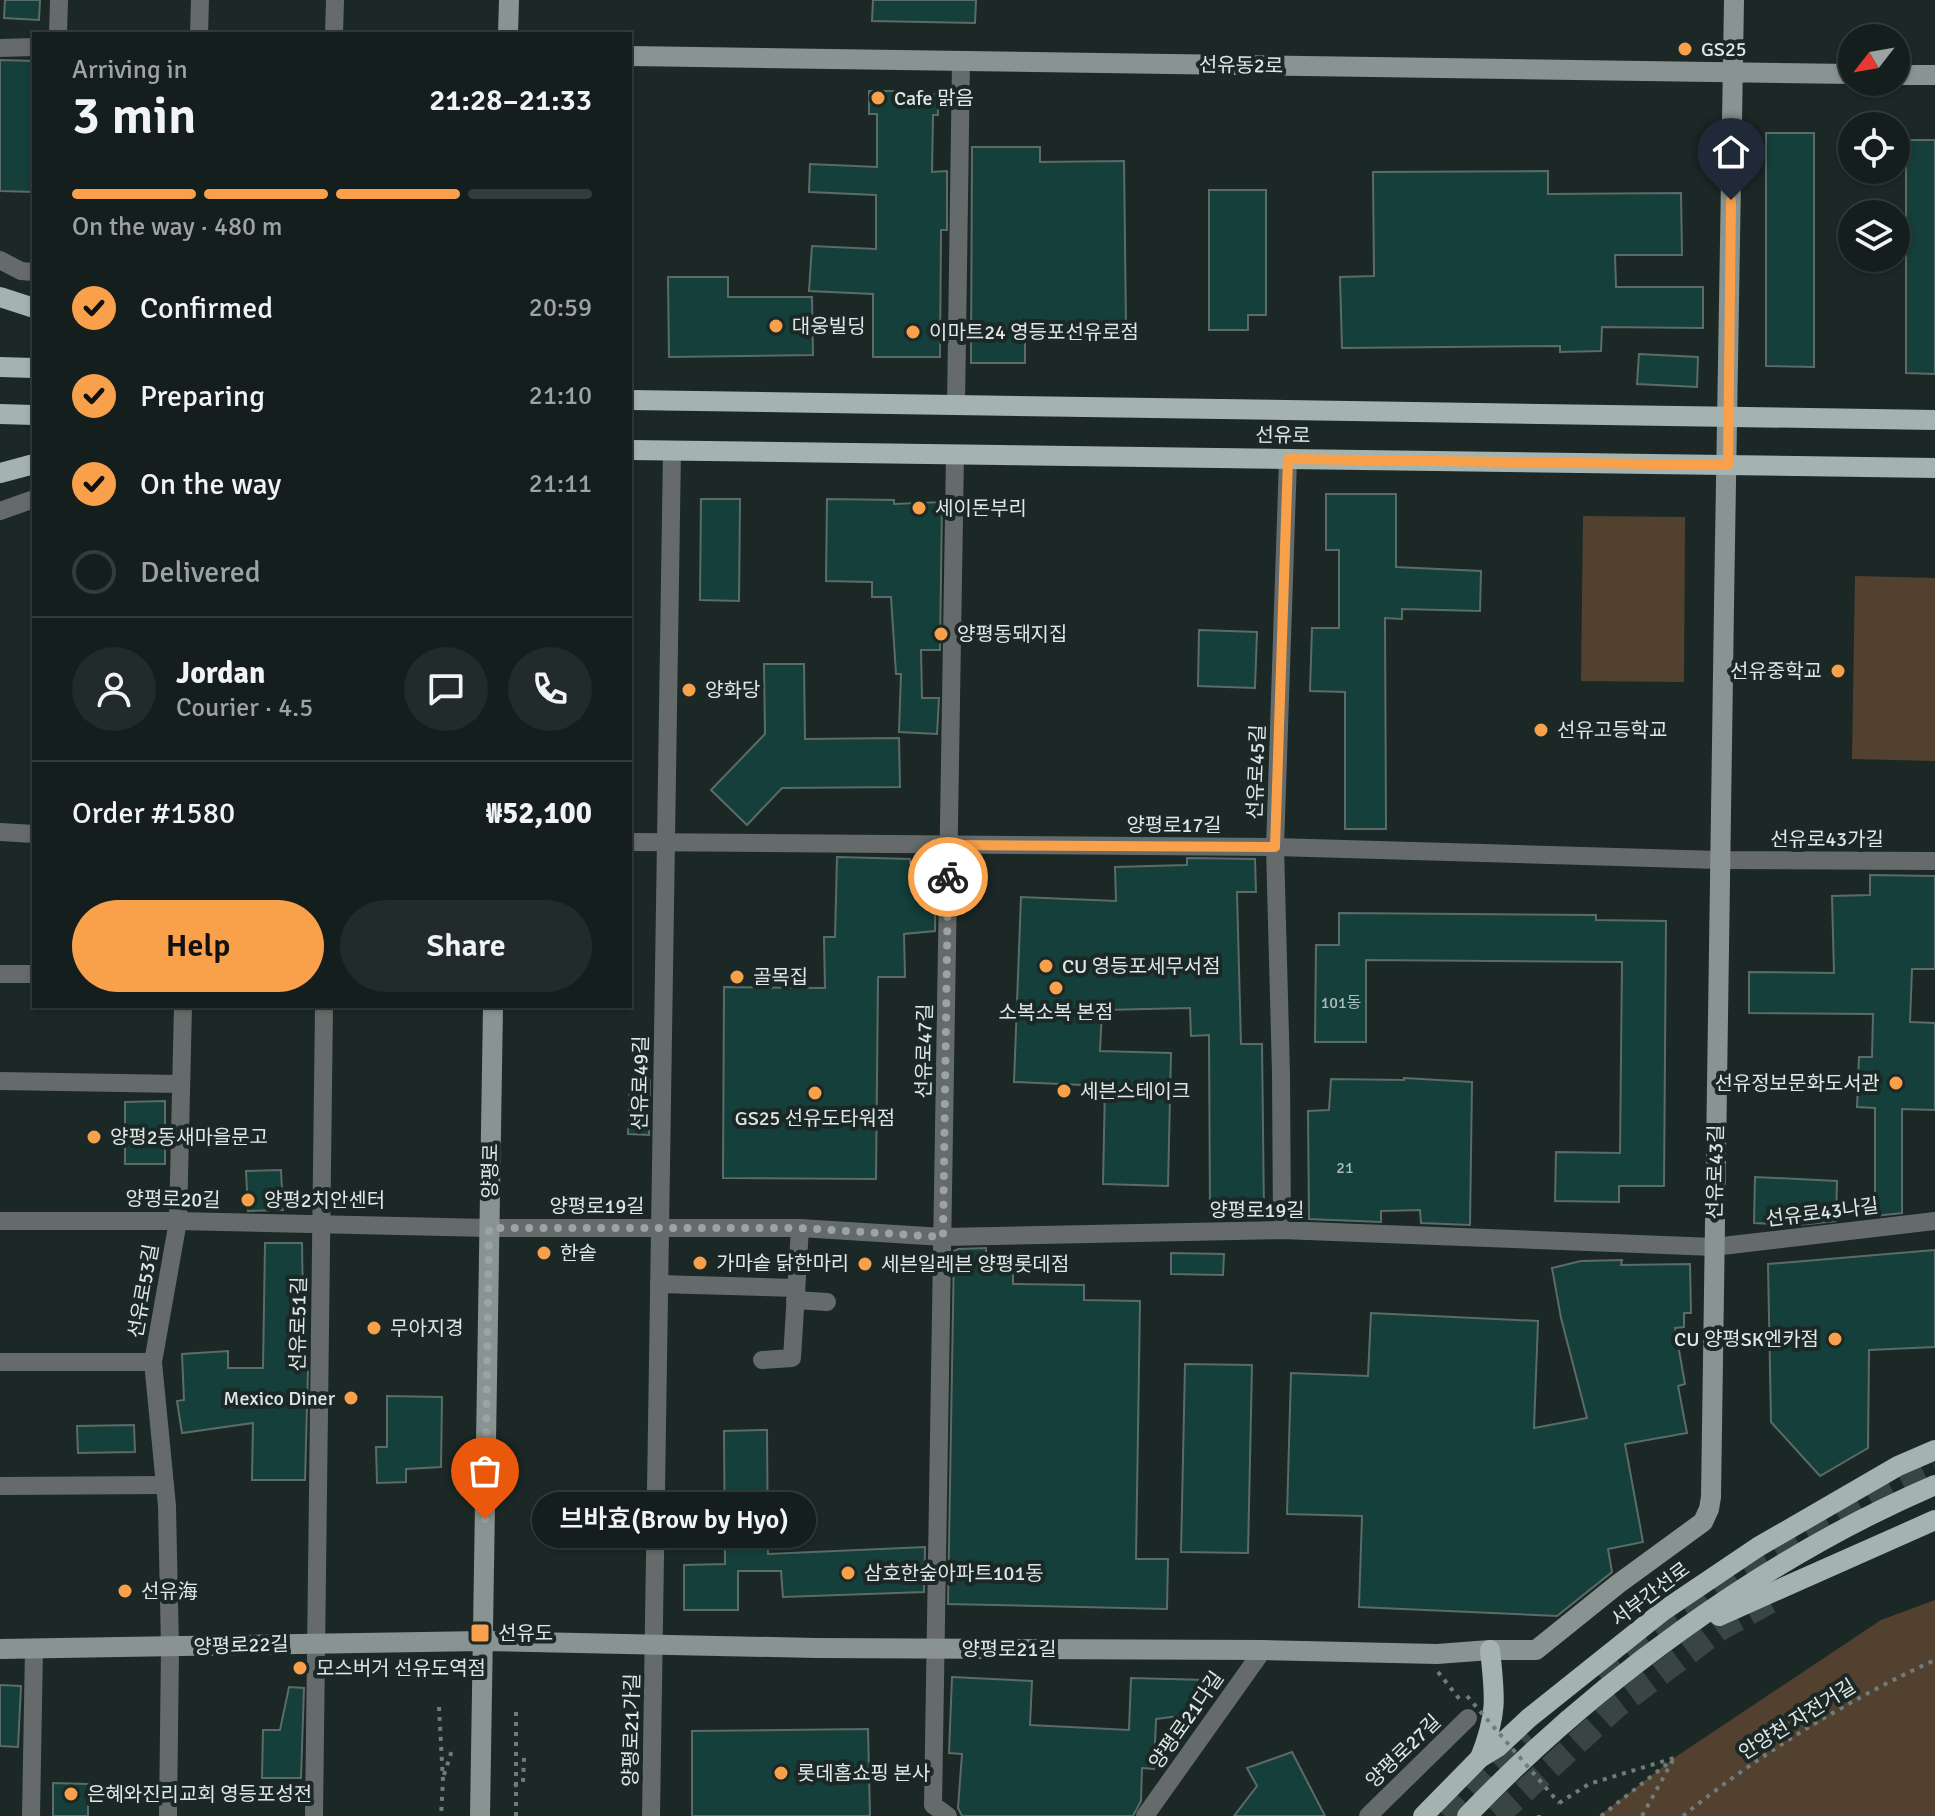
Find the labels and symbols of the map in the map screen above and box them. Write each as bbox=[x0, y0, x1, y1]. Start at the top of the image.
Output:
north arrow bbox=[1838, 24, 1910, 96]
place label: GS25 bbox=[1701, 37, 1747, 62]
marker: GS25 bbox=[1676, 40, 1694, 58]
street label: 선유동2로 bbox=[1199, 52, 1283, 79]
place label: Cafe 맑음 bbox=[894, 86, 974, 111]
marker: Cafe 맑음 bbox=[869, 89, 887, 107]
pin bbox=[1697, 118, 1765, 200]
place label: 대웅빌딩 bbox=[792, 314, 866, 339]
marker: 대웅빌딩 bbox=[767, 317, 785, 335]
place label: 이마트24 영등포선유로점 bbox=[929, 320, 1139, 345]
marker: 이마트24 영등포선유로점 bbox=[904, 323, 922, 341]
street label: 선유로 bbox=[1255, 423, 1311, 448]
place label: 세이돈부리 bbox=[935, 496, 1027, 521]
marker: 세이돈부리 bbox=[910, 499, 928, 517]
place label: 양평동돼지집 bbox=[957, 622, 1067, 647]
marker: 양평동돼지집 bbox=[932, 625, 950, 643]
place label: 선유중학교 bbox=[1730, 659, 1822, 684]
marker: 선유중학교 bbox=[1829, 662, 1847, 680]
place label: 양화당 bbox=[705, 678, 760, 703]
marker: 양화당 bbox=[680, 681, 698, 699]
place label: 선유고등학교 bbox=[1557, 718, 1667, 743]
marker: 선유고등학교 bbox=[1532, 721, 1550, 739]
street label: 선유로45길 bbox=[1242, 724, 1271, 820]
street label: 양평로17길 bbox=[1126, 813, 1222, 838]
street label: 선유로43가길 bbox=[1770, 827, 1884, 852]
courier bbox=[908, 837, 988, 917]
place label: CU 영등포세무서점 bbox=[1062, 954, 1221, 979]
marker: CU 영등포세무서점 bbox=[1037, 957, 1055, 975]
place label: 골목집 bbox=[753, 965, 808, 990]
marker: 골목집 bbox=[728, 968, 746, 986]
marker: 소복소복 본점 bbox=[1047, 979, 1065, 997]
house number: 101동 bbox=[1321, 993, 1362, 1013]
place label: 소복소복 본점 bbox=[999, 1000, 1113, 1025]
street label: 선유로47길 bbox=[911, 1003, 938, 1099]
street label: 선유로49길 bbox=[627, 1035, 654, 1131]
place label: 선유정보문화도서관 bbox=[1714, 1071, 1880, 1096]
marker: 선유정보문화도서관 bbox=[1887, 1074, 1905, 1092]
place label: 세븐스테이크 bbox=[1080, 1079, 1190, 1104]
marker: 세븐스테이크 bbox=[1055, 1082, 1073, 1100]
marker: GS25 선유도타워점 bbox=[806, 1084, 824, 1102]
place label: GS25 선유도타워점 bbox=[735, 1106, 895, 1131]
street label: 선유로43길 bbox=[1702, 1124, 1729, 1220]
place label: 양평2동새마을문고 bbox=[110, 1125, 268, 1150]
marker: 양평2동새마을문고 bbox=[85, 1128, 103, 1146]
street label: 양평로 bbox=[478, 1143, 503, 1199]
house number: 21 bbox=[1336, 1158, 1354, 1178]
street label: 양평로20길 bbox=[125, 1186, 221, 1213]
place label: 양평2치안센터 bbox=[264, 1188, 385, 1213]
marker: 양평2치안센터 bbox=[239, 1191, 257, 1209]
street label: 선유로43나길 bbox=[1764, 1193, 1880, 1232]
street label: 양평로19길 bbox=[549, 1194, 645, 1219]
street label: 양평로19길 bbox=[1209, 1198, 1305, 1223]
place label: 한솥 bbox=[560, 1241, 597, 1266]
street label: 선유로53길 bbox=[123, 1242, 164, 1340]
marker: 한솥 bbox=[535, 1244, 553, 1262]
place label: 가마솥 닭한마리 bbox=[716, 1251, 849, 1276]
place label: 세븐일레븐 양평롯데점 bbox=[881, 1252, 1069, 1277]
marker: 가마솥 닭한마리 bbox=[691, 1254, 709, 1272]
marker: 세븐일레븐 양평롯데점 bbox=[856, 1255, 874, 1273]
street label: 선유로51길 bbox=[285, 1276, 312, 1372]
place label: 무아지경 bbox=[390, 1316, 464, 1341]
marker: 무아지경 bbox=[365, 1319, 383, 1337]
place label: CU 양평SK엔카점 bbox=[1674, 1327, 1819, 1352]
marker: CU 양평SK엔카점 bbox=[1826, 1330, 1844, 1348]
place label: Mexico Diner bbox=[223, 1386, 336, 1411]
marker: Mexico Diner bbox=[342, 1389, 360, 1407]
pin bbox=[451, 1437, 519, 1519]
callout: 브바효(Brow by Hyo) bbox=[533, 1491, 817, 1547]
street label: 서부간선로 bbox=[1606, 1557, 1695, 1632]
place label: 삼호한숲아파트101동 bbox=[864, 1561, 1044, 1586]
marker: 삼호한숲아파트101동 bbox=[839, 1564, 857, 1582]
place label: 선유海 bbox=[141, 1579, 198, 1604]
marker: 선유海 bbox=[116, 1582, 134, 1600]
place label: 선유도 bbox=[498, 1621, 553, 1646]
marker: 선유도 bbox=[469, 1622, 491, 1644]
street label: 양평로22길 bbox=[193, 1631, 289, 1660]
street label: 양평로21길 bbox=[961, 1637, 1057, 1662]
place label: 모스버거 선유도역점 bbox=[316, 1656, 486, 1681]
marker: 모스버거 선유도역점 bbox=[291, 1659, 309, 1677]
street label: 양평로21다길 bbox=[1144, 1667, 1229, 1774]
street label: 양평로21가길 bbox=[618, 1673, 645, 1787]
street label: 안양천 자전거길 bbox=[1734, 1674, 1860, 1765]
street label: 양평로27길 bbox=[1360, 1709, 1446, 1793]
place label: 롯데홈쇼핑 본사 bbox=[797, 1761, 930, 1786]
marker: 롯데홈쇼핑 본사 bbox=[772, 1764, 790, 1782]
place label: 은혜와진리교회 영등포성전 bbox=[87, 1782, 312, 1807]
marker: 은혜와진리교회 영등포성전 bbox=[62, 1785, 80, 1803]

